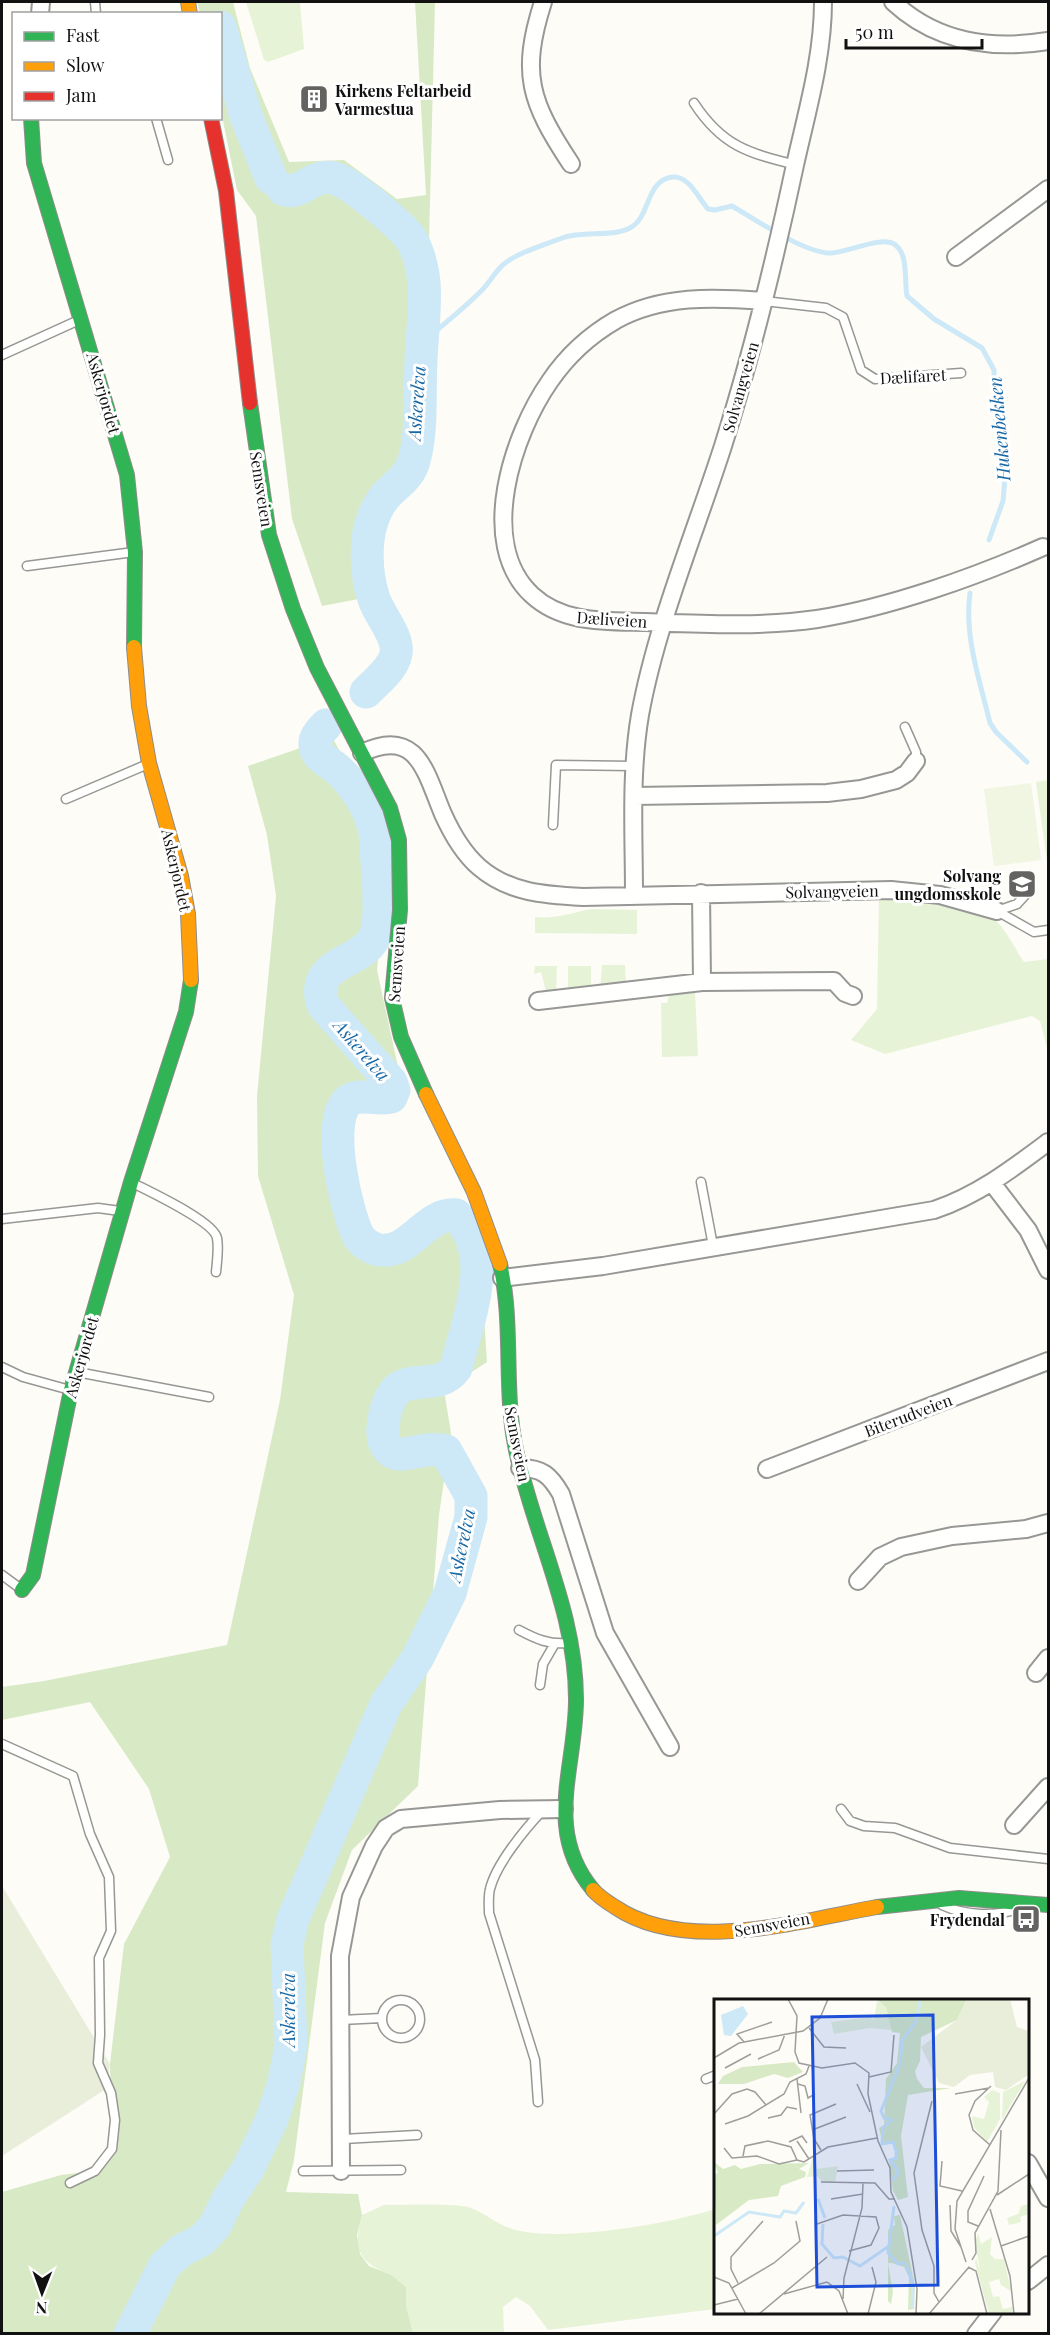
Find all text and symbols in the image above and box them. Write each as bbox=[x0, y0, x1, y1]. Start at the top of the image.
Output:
legend bbox=[12, 12, 222, 120]
scale bar bbox=[846, 12, 982, 50]
text: 50 m bbox=[855, 20, 894, 44]
text: Fast bbox=[66, 23, 100, 47]
text: Slow bbox=[66, 53, 104, 77]
place label: Kirkens Feltarbeid Varmestua bbox=[334, 80, 472, 119]
text: Jam bbox=[65, 83, 96, 107]
building icon: Kirkens Feltarbeid Varmestua bbox=[298, 83, 330, 115]
street label: Solvangveien bbox=[717, 339, 763, 435]
street label: Askerjordet bbox=[82, 349, 126, 436]
street label: Dælifaret bbox=[879, 364, 947, 388]
water label: Askerelva bbox=[401, 365, 431, 443]
water label: Hukenbekken bbox=[982, 376, 1016, 483]
street label: Semsveien bbox=[246, 450, 278, 529]
street label: Dæliveien bbox=[576, 606, 648, 632]
street label: Askerjordet bbox=[157, 826, 197, 913]
place label: Solvang ungdomsskole bbox=[894, 865, 1001, 904]
school or university icon: Solvang ungdomsskole bbox=[1006, 868, 1038, 900]
street label: Solvangveien bbox=[785, 880, 879, 902]
street label: Semsveien bbox=[383, 925, 409, 1003]
water label: Askerelva bbox=[327, 1013, 395, 1086]
street label: Askerjordet bbox=[59, 1314, 103, 1401]
street label: Biterudveien bbox=[861, 1389, 955, 1441]
street label: Semsveien bbox=[500, 1405, 536, 1484]
water label: Askerelva bbox=[441, 1506, 480, 1586]
bus stop icon: Frydendal bbox=[1010, 1903, 1042, 1935]
street label: Semsveien bbox=[733, 1907, 812, 1941]
place label: Frydendal bbox=[930, 1909, 1005, 1930]
water label: Askerelva bbox=[276, 1973, 300, 2049]
inset map bbox=[714, 1999, 1029, 2314]
north arrow bbox=[12, 2263, 72, 2323]
text: N bbox=[35, 2298, 48, 2319]

